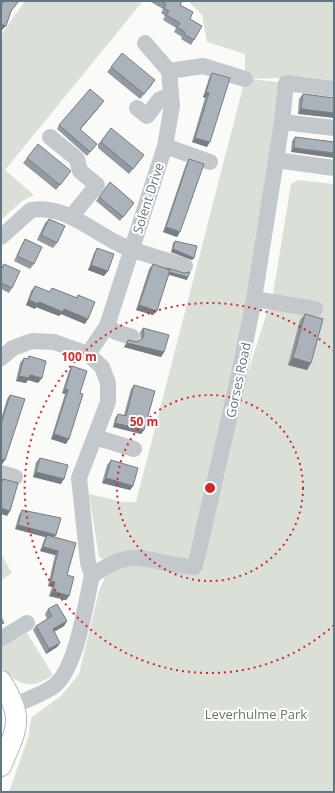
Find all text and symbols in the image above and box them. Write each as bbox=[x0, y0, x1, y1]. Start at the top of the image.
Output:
street label: Solent Drive bbox=[128, 160, 168, 236]
street label: Gorses Road bbox=[221, 341, 255, 419]
text: 100 m bbox=[61, 348, 97, 365]
text: 50 m bbox=[130, 413, 158, 430]
centre of rings bbox=[203, 481, 217, 495]
park label: Leverhulme Park bbox=[205, 705, 307, 723]

